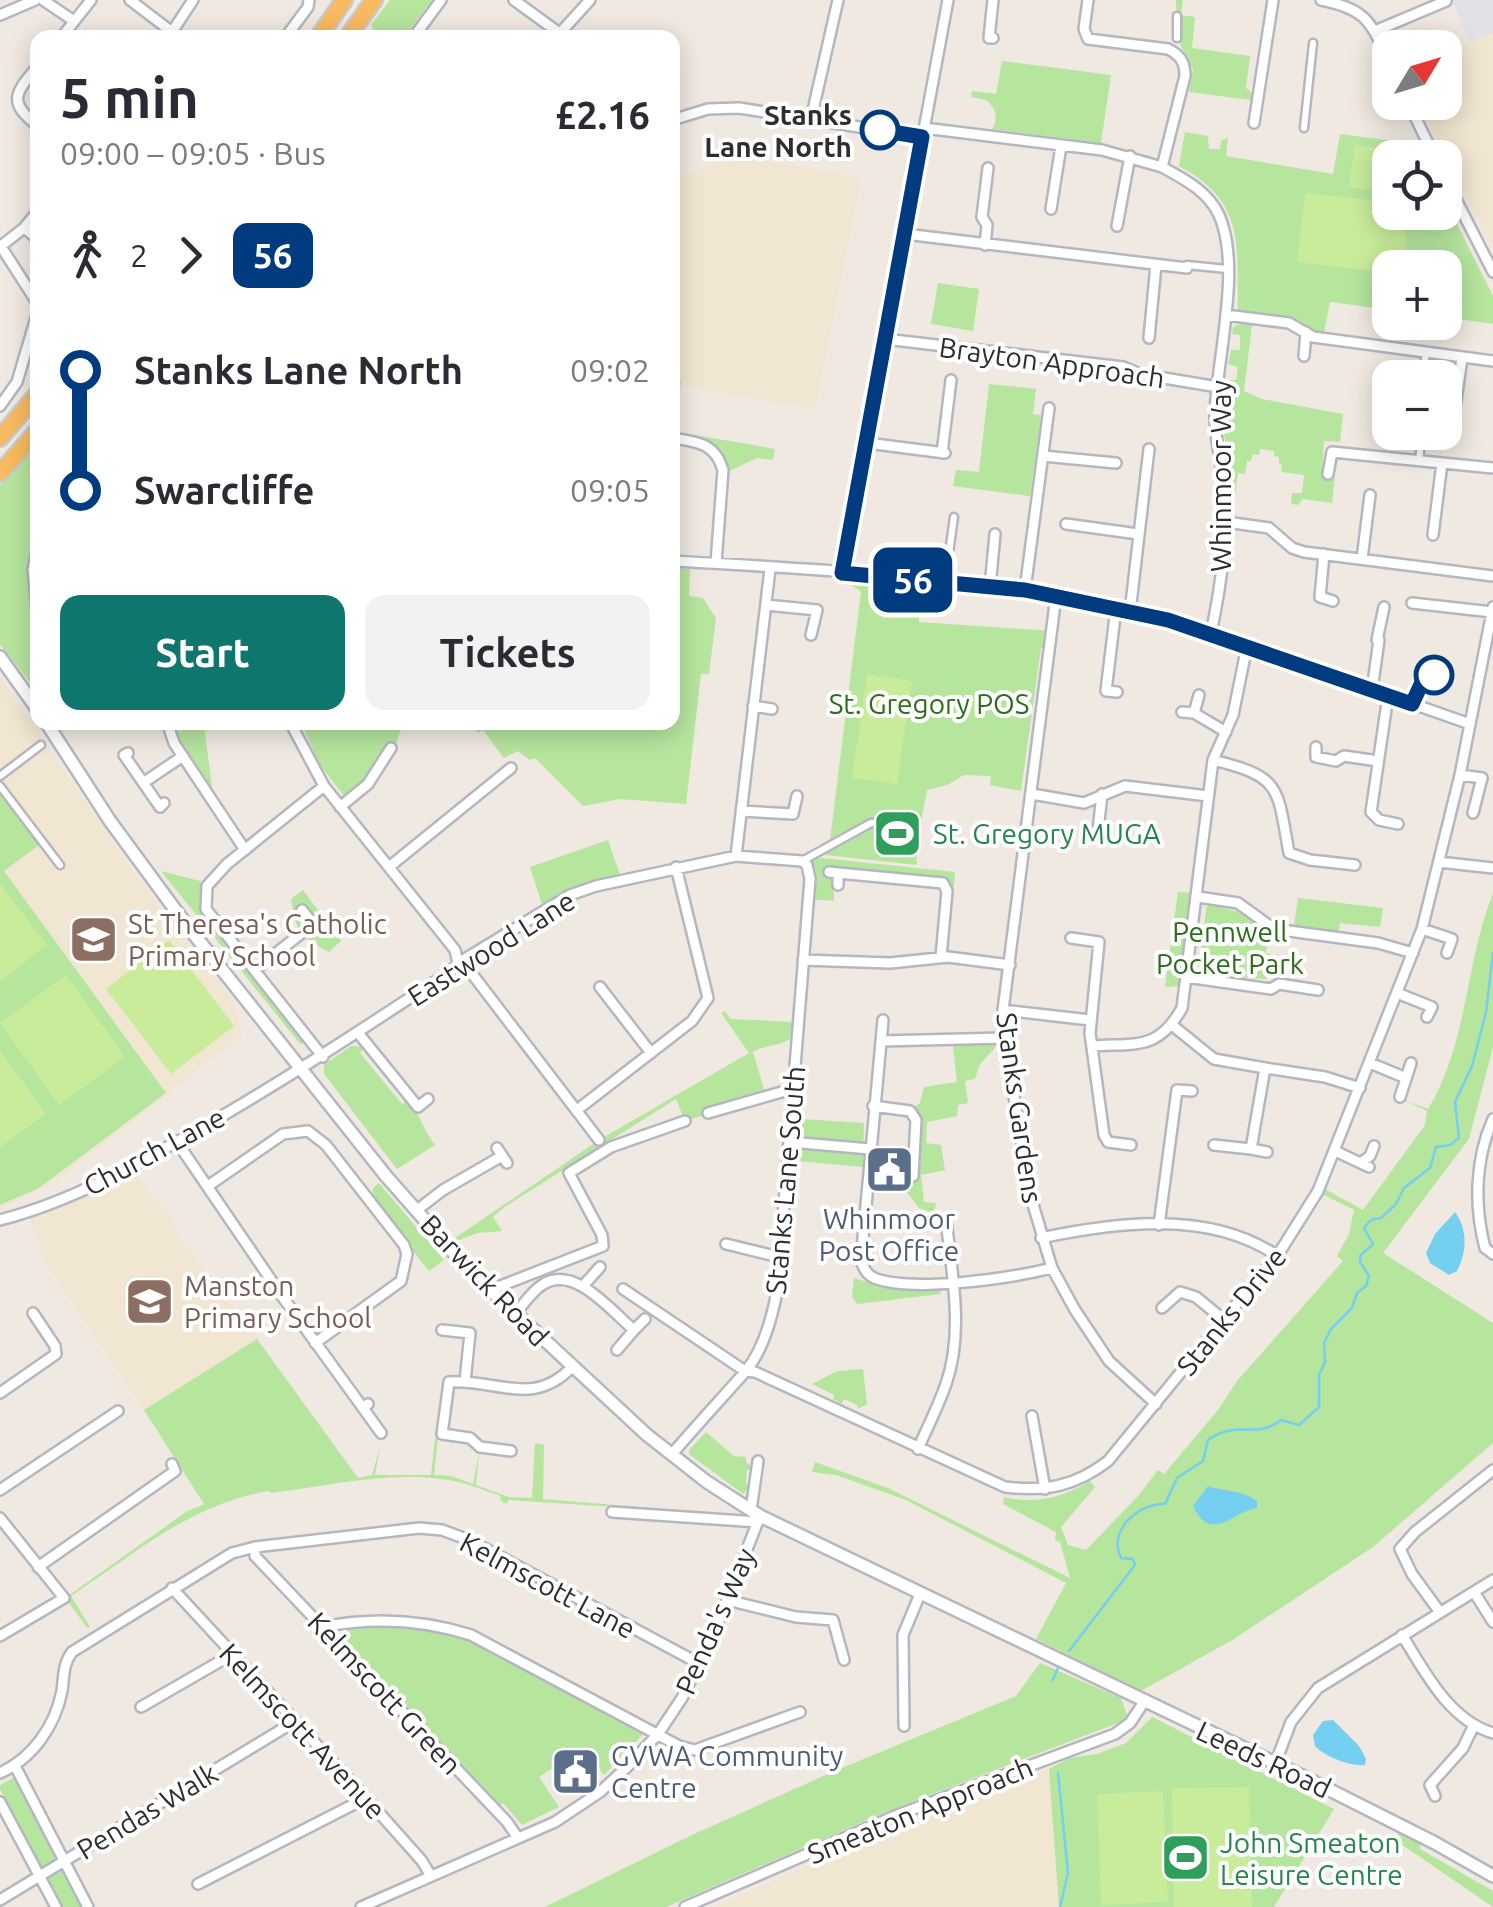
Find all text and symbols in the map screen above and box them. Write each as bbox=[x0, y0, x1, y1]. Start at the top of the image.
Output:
north arrow bbox=[1372, 30, 1462, 120]
map controls bbox=[1372, 30, 1462, 450]
text: 5 min bbox=[60, 67, 199, 128]
text: £2.16 bbox=[555, 94, 650, 136]
place label: Stanks Lane North bbox=[704, 99, 852, 162]
marker: Stanks Lane North bbox=[861, 111, 899, 149]
text: 09:00 – 09:05 · Bus bbox=[60, 135, 326, 171]
button: locate bbox=[1372, 140, 1462, 230]
icon: walk bbox=[60, 228, 115, 283]
icon: forward bbox=[163, 228, 218, 283]
text: 56 bbox=[253, 235, 293, 275]
text: 2 bbox=[130, 237, 148, 273]
button: + bbox=[1372, 250, 1462, 340]
street label: Brayton Approach bbox=[937, 331, 1167, 393]
text: Stanks Lane North bbox=[134, 349, 463, 391]
text: 09:02 bbox=[570, 352, 650, 388]
button: − bbox=[1372, 360, 1462, 450]
street label: Whinmoor Way bbox=[1205, 380, 1236, 572]
text: Swarcliffe bbox=[134, 469, 314, 511]
text: 09:05 bbox=[570, 472, 650, 508]
line badge: 56 bbox=[868, 548, 958, 612]
text: 56 bbox=[893, 560, 933, 600]
button: Start bbox=[60, 595, 345, 710]
button: Tickets bbox=[365, 595, 650, 710]
unlabelled marker bbox=[1415, 656, 1453, 694]
park label: St. Gregory POS bbox=[829, 688, 1029, 719]
sports icon: St. Gregory MUGA bbox=[872, 807, 924, 859]
place label: St. Gregory MUGA bbox=[933, 818, 1161, 849]
street label: Eastwood Lane bbox=[402, 884, 580, 1012]
place label: St Theresa's Catholic Primary School bbox=[128, 908, 387, 971]
school or university icon: St Theresa's Catholic Primary School bbox=[67, 913, 119, 965]
park label: Pennwell Pocket Park bbox=[1156, 916, 1304, 979]
street label: Stanks Gardens bbox=[991, 1011, 1049, 1205]
street label: Stanks Lane South bbox=[760, 1064, 810, 1296]
street label: Church Lane bbox=[78, 1101, 230, 1201]
public building icon: Whinmoor Post Office bbox=[863, 1144, 915, 1196]
place label: Whinmoor Post Office bbox=[819, 1203, 959, 1266]
street label: Barwick Road bbox=[415, 1208, 555, 1352]
street label: Stanks Drive bbox=[1170, 1241, 1292, 1381]
place label: Manston Primary School bbox=[184, 1270, 372, 1333]
school or university icon: Manston Primary School bbox=[123, 1275, 175, 1327]
street label: Kelmscott Lane bbox=[455, 1526, 641, 1644]
street label: Penda's Way bbox=[669, 1543, 761, 1699]
street label: Kelmscott Green bbox=[302, 1606, 468, 1780]
street label: Kelmscott Avenue bbox=[214, 1637, 392, 1825]
street label: Leeds Road bbox=[1192, 1714, 1336, 1804]
place label: GVWA Community Centre bbox=[611, 1740, 843, 1803]
public building icon: GVWA Community Centre bbox=[550, 1745, 602, 1797]
street label: Smeaton Approach bbox=[803, 1751, 1037, 1869]
street label: Pendas Walk bbox=[71, 1757, 223, 1865]
place label: John Smeaton Leisure Centre bbox=[1220, 1827, 1403, 1890]
sports icon: John Smeaton Leisure Centre bbox=[1159, 1832, 1211, 1884]

